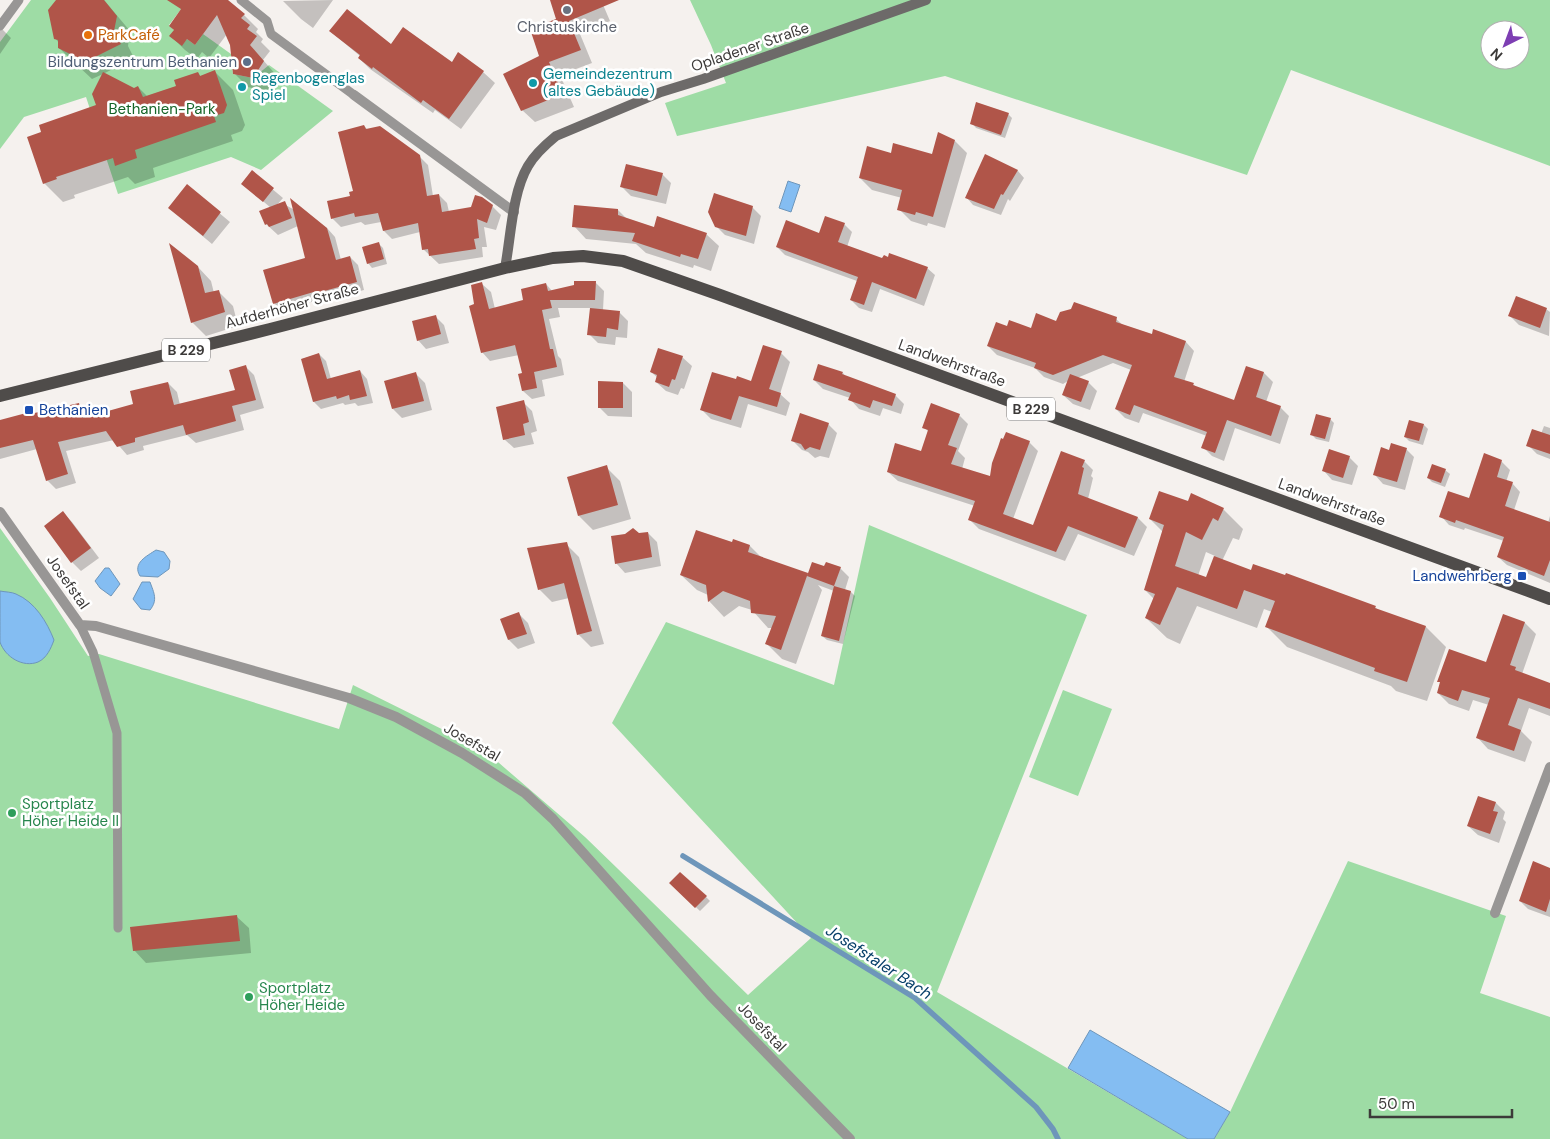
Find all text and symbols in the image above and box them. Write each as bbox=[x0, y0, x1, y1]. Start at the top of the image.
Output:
marker: Christuskirche bbox=[561, 4, 573, 16]
place label: Christuskirche bbox=[517, 17, 617, 37]
street label: Opladener Straße bbox=[688, 17, 812, 77]
north arrow bbox=[1480, 20, 1530, 70]
place label: ParkCafé bbox=[98, 25, 160, 45]
marker: ParkCafé bbox=[82, 29, 94, 41]
text: N bbox=[1486, 45, 1506, 65]
place label: Bildungszentrum Bethanien bbox=[48, 52, 237, 72]
marker: Bildungszentrum Bethanien bbox=[241, 56, 253, 68]
place label: Gemeindezentrum (altes Gebäude) bbox=[543, 64, 672, 101]
place label: Regenbogenglas Spiel bbox=[252, 68, 365, 105]
marker: Gemeindezentrum (altes Gebäude) bbox=[527, 77, 539, 89]
marker: Regenbogenglas Spiel bbox=[236, 81, 248, 93]
park label: Bethanien-Park bbox=[108, 99, 216, 119]
street label: Aufderhöher Straße bbox=[223, 279, 361, 333]
street label: Landwehrstraße bbox=[896, 334, 1008, 392]
road number: B 229 bbox=[162, 338, 210, 362]
road number: B 229 bbox=[1007, 398, 1055, 420]
place label: Bethanien bbox=[39, 400, 108, 420]
marker: Bethanien bbox=[23, 404, 35, 416]
street label: Landwehrstraße bbox=[1276, 473, 1388, 531]
street label: Josefstal bbox=[42, 551, 94, 613]
place label: Landwehrberg bbox=[1412, 566, 1512, 586]
marker: Landwehrberg bbox=[1516, 570, 1528, 582]
street label: Josefstal bbox=[440, 718, 504, 766]
place label: Sportplatz Höher Heide II bbox=[22, 794, 119, 831]
marker: Sportplatz Höher Heide II bbox=[6, 807, 18, 819]
water label: Josefstaler Bach bbox=[822, 920, 936, 1004]
place label: Sportplatz Höher Heide bbox=[259, 978, 345, 1015]
marker: Sportplatz Höher Heide bbox=[243, 991, 255, 1003]
street label: Josefstal bbox=[733, 998, 791, 1056]
scale bar bbox=[1370, 1086, 1512, 1118]
text: 50 m bbox=[1378, 1094, 1415, 1114]

